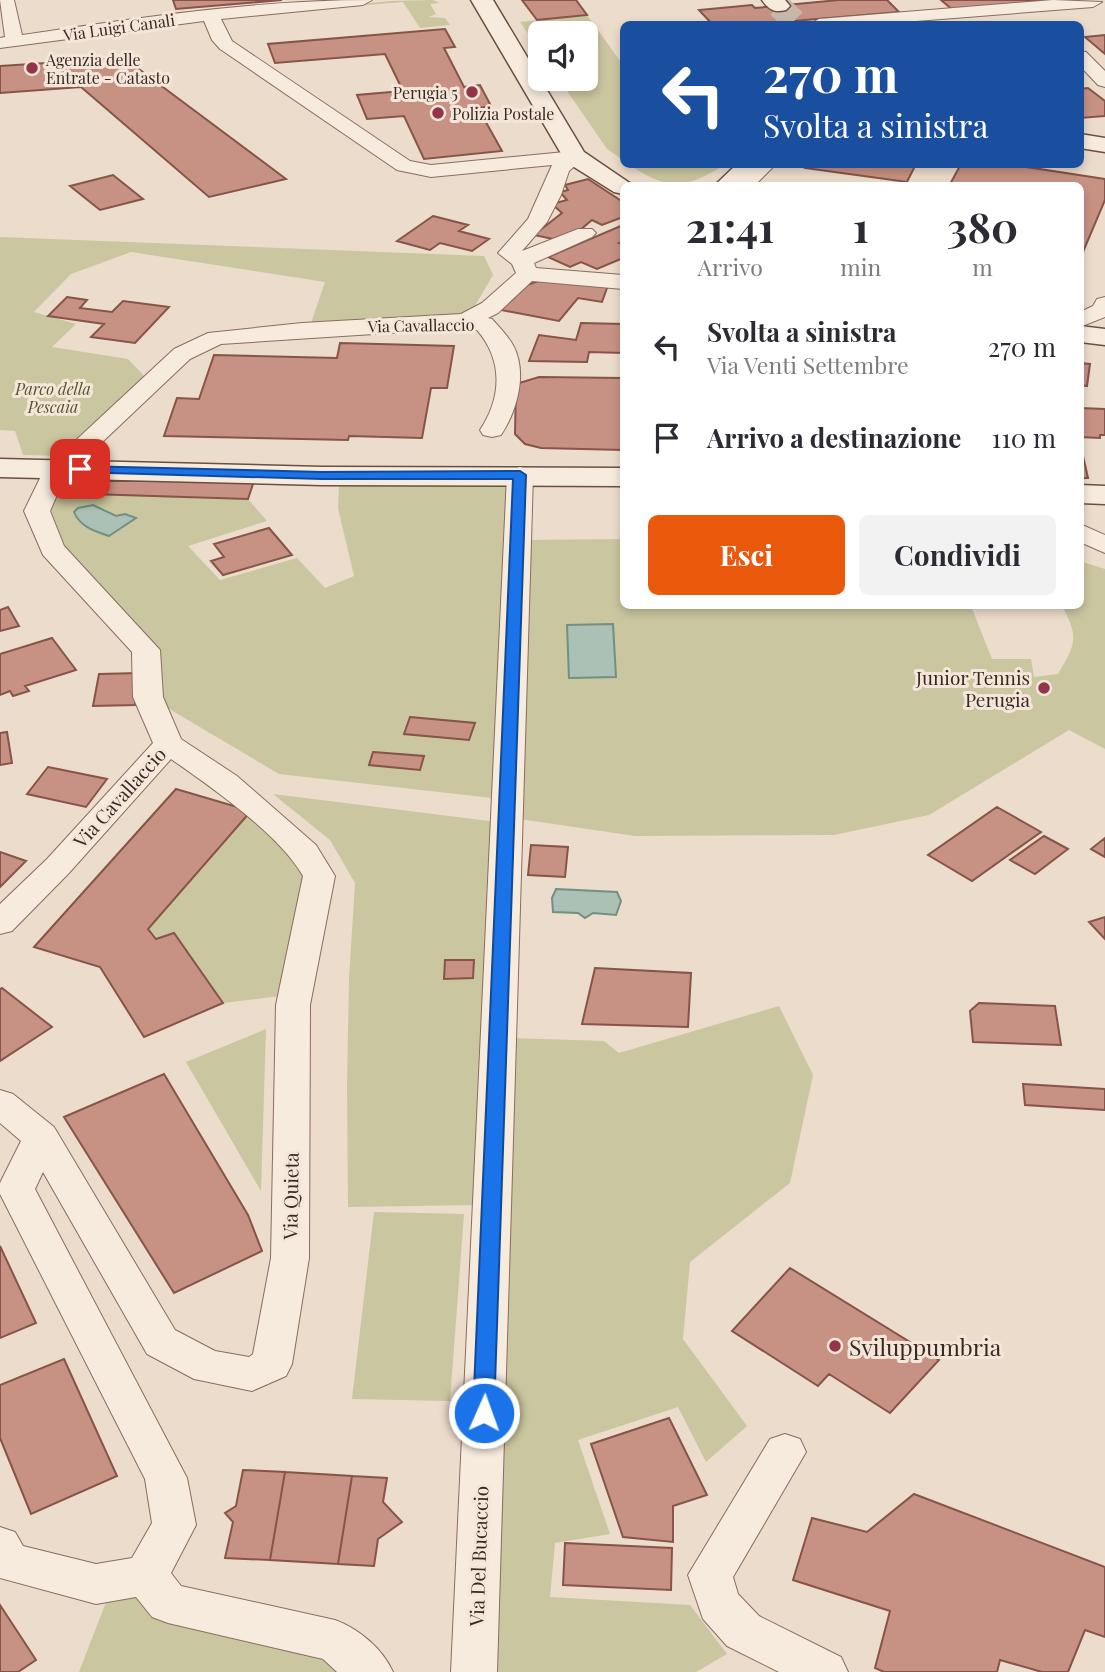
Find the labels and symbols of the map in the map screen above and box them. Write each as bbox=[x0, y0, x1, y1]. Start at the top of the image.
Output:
street label: Via Luigi Canali bbox=[61, 9, 176, 45]
place label: Agenzia delle Entrate - Catasto bbox=[45, 49, 170, 88]
marker: Agenzia delle Entrate - Catasto bbox=[24, 60, 40, 76]
place label: Perugia 5 bbox=[393, 82, 458, 103]
marker: Perugia 5 bbox=[464, 84, 480, 100]
place label: Polizia Postale bbox=[452, 103, 554, 124]
marker: Polizia Postale bbox=[430, 105, 446, 121]
street label: Via Cavallaccio bbox=[366, 314, 475, 336]
park label: Parco della Pescaia bbox=[14, 378, 91, 417]
pin bbox=[50, 439, 110, 499]
place label: Junior Tennis Perugia bbox=[915, 664, 1031, 712]
marker: Junior Tennis Perugia bbox=[1036, 680, 1052, 696]
street label: Via Cavallaccio bbox=[66, 741, 171, 854]
street label: Via Quieta bbox=[276, 1152, 304, 1241]
place label: Sviluppumbria bbox=[849, 1331, 1002, 1362]
marker: Sviluppumbria bbox=[827, 1338, 843, 1354]
position arrow bbox=[447, 1376, 521, 1450]
street label: Via Del Bucaccio bbox=[463, 1485, 493, 1628]

